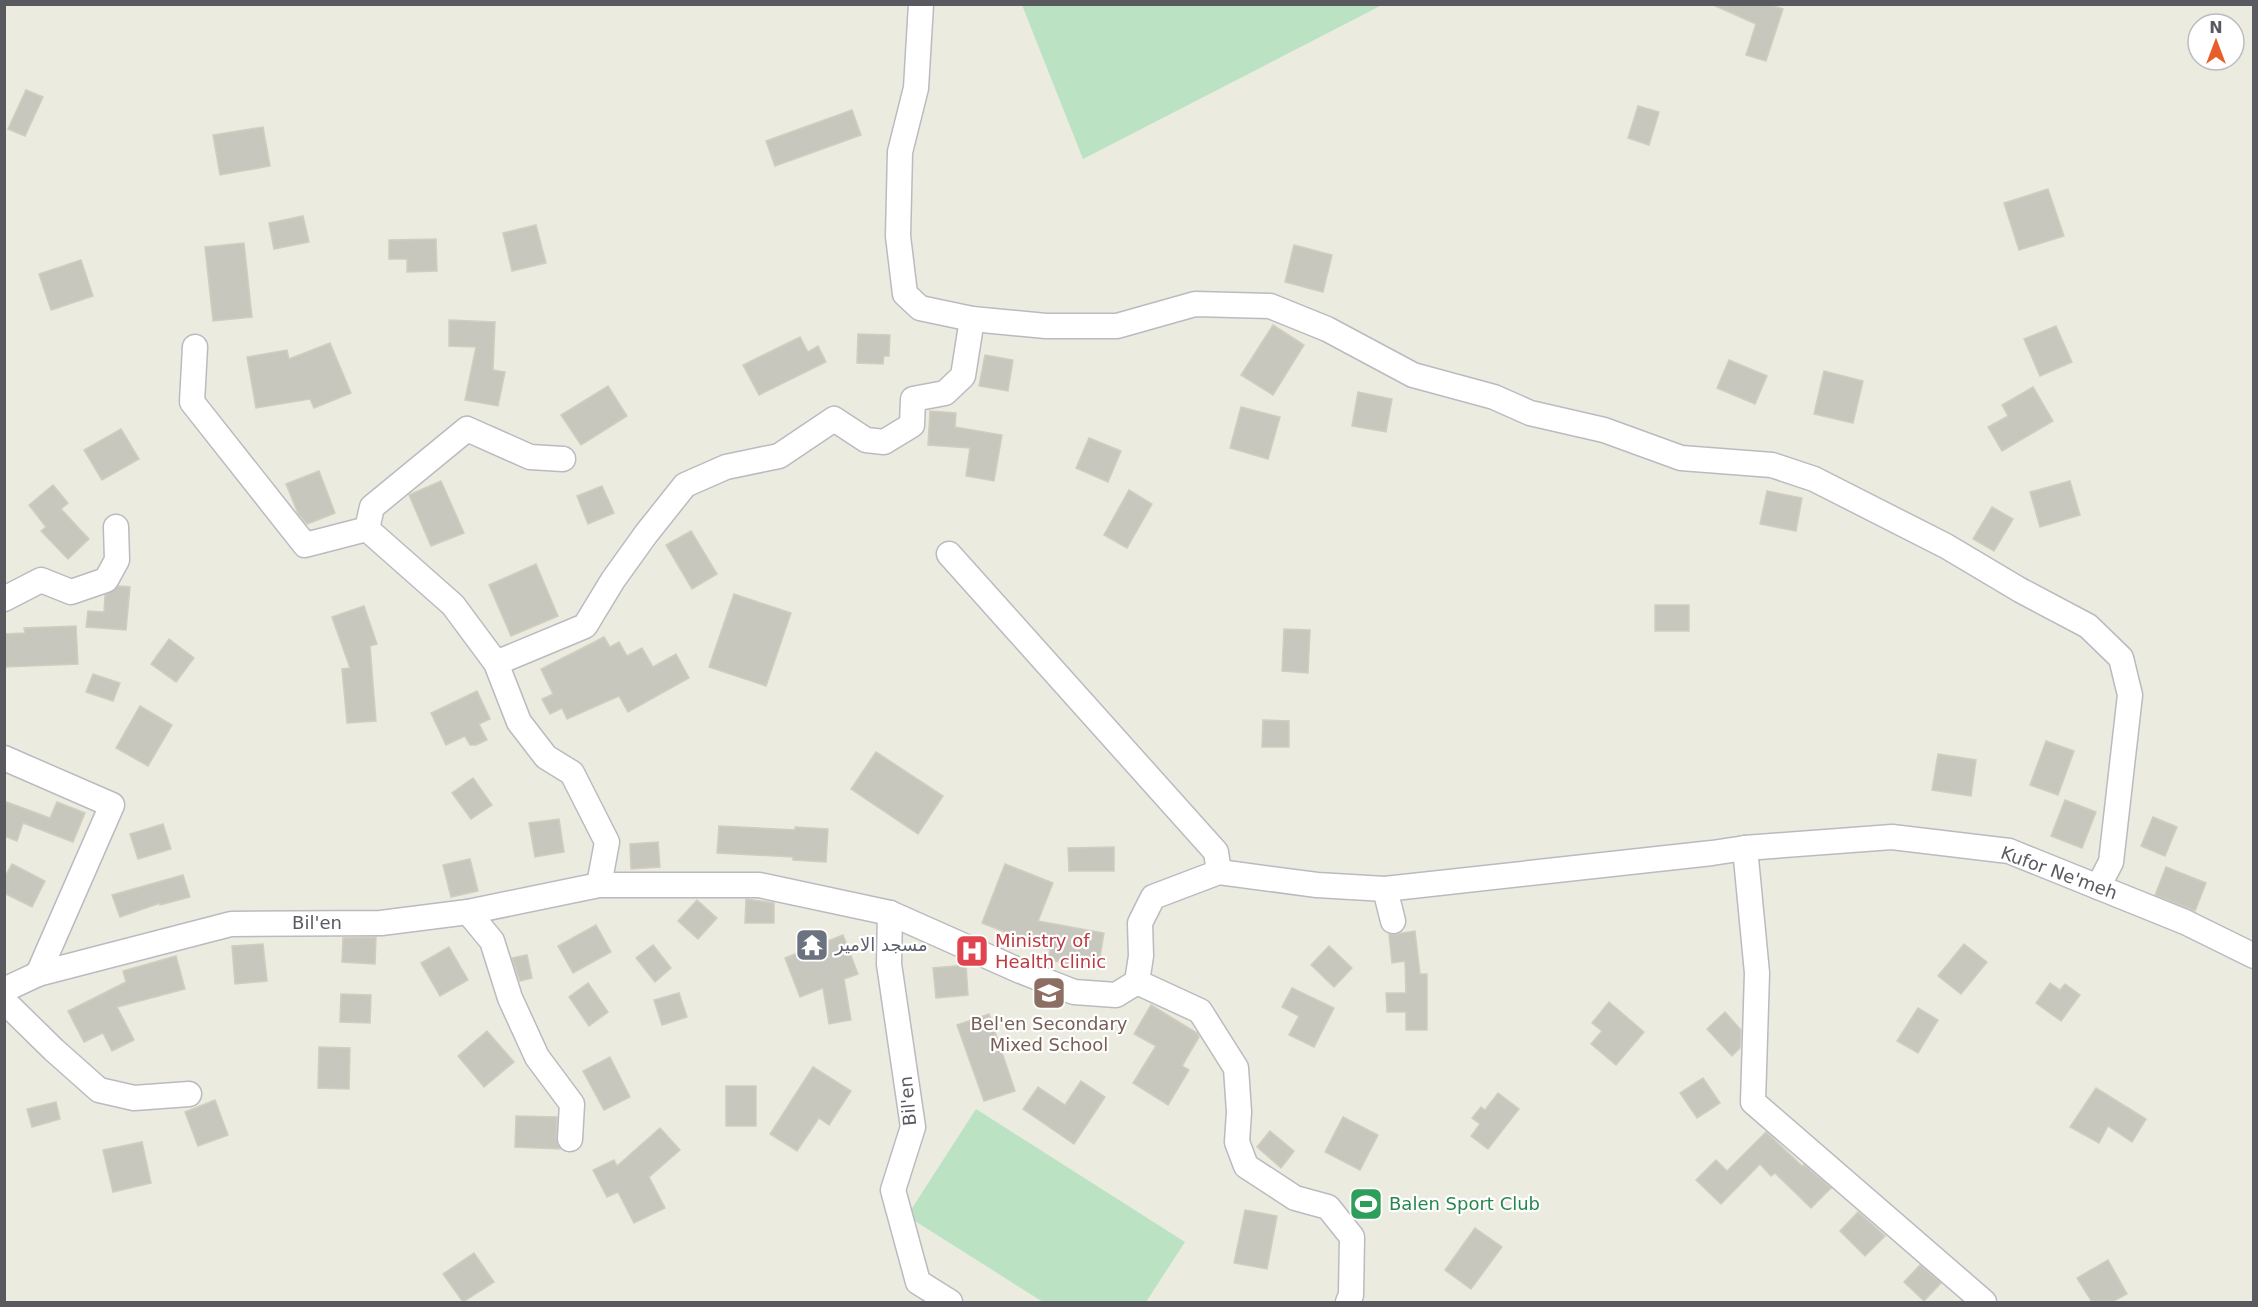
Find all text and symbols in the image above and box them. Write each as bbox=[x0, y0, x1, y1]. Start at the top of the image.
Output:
north arrow bbox=[2186, 12, 2246, 72]
text: N bbox=[2209, 18, 2223, 37]
street label: Kufor Ne'meh bbox=[1998, 842, 2120, 903]
street label: Bil'en bbox=[292, 912, 342, 933]
temple icon: مسجد الامير bbox=[794, 927, 830, 963]
place label: Ministry of Health clinic bbox=[995, 930, 1106, 972]
hospital icon: Ministry of Health clinic bbox=[954, 933, 990, 969]
place label: مسجد الامير bbox=[834, 934, 928, 956]
school or university icon: Bel'en Secondary Mixed School bbox=[1031, 975, 1067, 1011]
place label: Bel'en Secondary Mixed School bbox=[971, 1013, 1128, 1055]
street label: Bil'en bbox=[895, 1075, 920, 1127]
sports icon: Balen Sport Club bbox=[1348, 1186, 1384, 1222]
place label: Balen Sport Club bbox=[1389, 1193, 1540, 1214]

